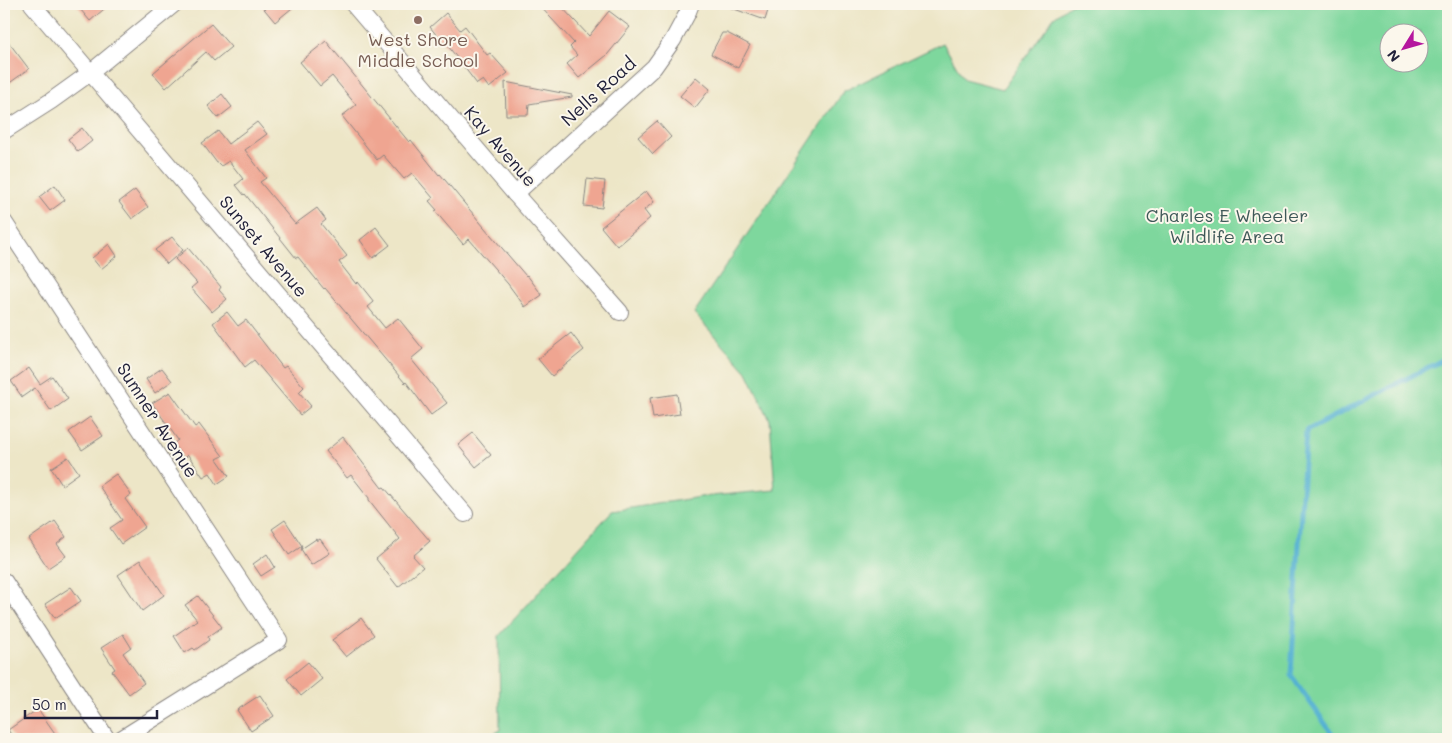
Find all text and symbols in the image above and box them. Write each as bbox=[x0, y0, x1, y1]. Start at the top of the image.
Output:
marker: West Shore Middle School bbox=[412, 14, 424, 26]
north arrow bbox=[1380, 22, 1430, 72]
place label: West Shore Middle School bbox=[358, 27, 478, 72]
text: N bbox=[1382, 46, 1404, 66]
street label: Nells Road bbox=[555, 51, 641, 131]
street label: Kay Avenue bbox=[459, 101, 543, 191]
street label: Sunset Avenue bbox=[214, 190, 314, 302]
park label: Charles E Wheeler Wildlife Area bbox=[1146, 203, 1308, 248]
street label: Sumner Avenue bbox=[112, 358, 204, 482]
scale bar bbox=[25, 688, 158, 720]
text: 50 m bbox=[32, 694, 67, 714]

